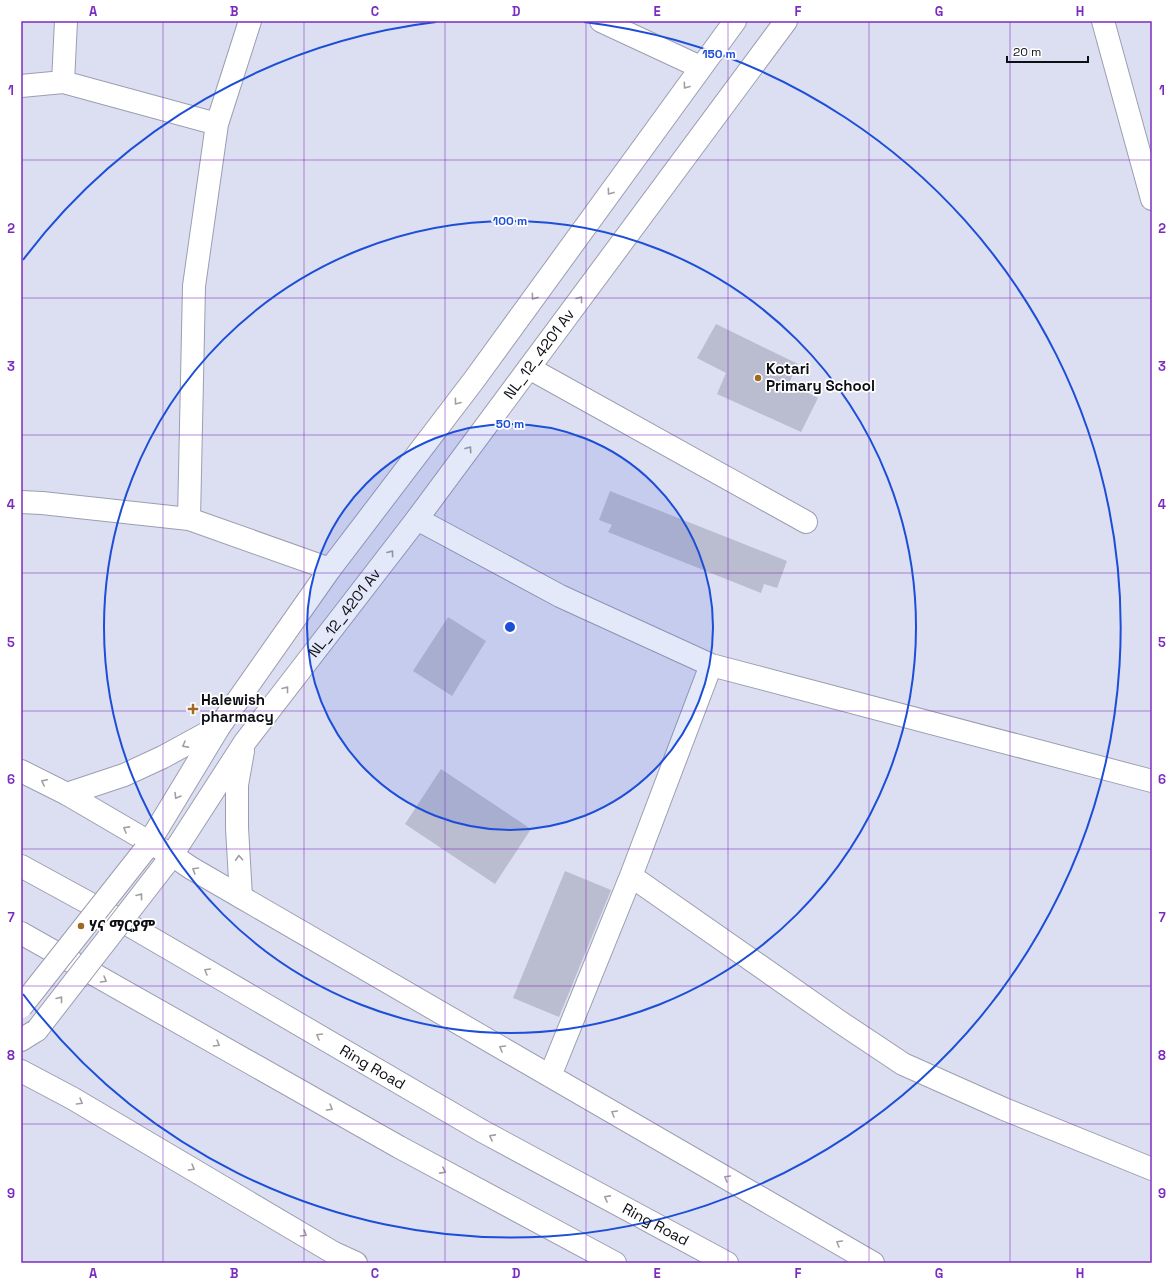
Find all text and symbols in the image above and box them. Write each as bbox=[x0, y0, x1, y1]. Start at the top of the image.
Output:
text: A bbox=[89, 3, 98, 20]
text: B bbox=[230, 3, 239, 20]
text: C bbox=[371, 3, 379, 20]
text: D bbox=[512, 3, 521, 20]
text: E bbox=[653, 3, 661, 20]
text: F bbox=[795, 3, 802, 20]
text: G bbox=[935, 3, 943, 20]
text: H bbox=[1076, 3, 1084, 20]
scale bar bbox=[1007, 38, 1088, 64]
text: 20 m bbox=[1013, 44, 1041, 60]
text: 150 m bbox=[702, 46, 736, 62]
text: 1 bbox=[8, 82, 14, 99]
one-way arrow bbox=[684, 82, 691, 89]
text: 1 bbox=[1159, 82, 1165, 99]
one-way arrow bbox=[608, 187, 615, 194]
text: 100 m bbox=[493, 213, 527, 229]
text: 2 bbox=[7, 220, 15, 237]
text: 2 bbox=[1158, 220, 1166, 237]
one-way arrow bbox=[531, 293, 539, 300]
one-way arrow bbox=[575, 296, 582, 303]
street label: NL_12_4201 Av bbox=[499, 305, 578, 403]
text: 3 bbox=[7, 358, 15, 375]
text: 3 bbox=[1158, 358, 1166, 375]
place label: Kotari Primary School bbox=[766, 359, 875, 395]
marker: Kotari Primary School bbox=[753, 373, 763, 383]
one-way arrow bbox=[455, 397, 462, 404]
text: 50 m bbox=[496, 416, 524, 432]
one-way arrow bbox=[464, 446, 471, 453]
text: 4 bbox=[7, 496, 15, 513]
text: 4 bbox=[1158, 496, 1166, 513]
one-way arrow bbox=[387, 550, 394, 557]
street label: NL_12_4201 Av bbox=[304, 564, 384, 661]
centre of rings bbox=[503, 620, 517, 634]
text: 5 bbox=[7, 634, 15, 651]
text: 5 bbox=[1158, 634, 1166, 651]
one-way arrow bbox=[281, 686, 288, 693]
place label: Halewish pharmacy bbox=[201, 690, 274, 726]
marker: Halewish pharmacy bbox=[188, 704, 198, 714]
one-way arrow bbox=[182, 741, 189, 748]
text: 6 bbox=[7, 771, 15, 788]
text: 6 bbox=[1158, 771, 1166, 788]
one-way arrow bbox=[41, 780, 48, 787]
one-way arrow bbox=[174, 792, 182, 799]
one-way arrow bbox=[123, 827, 130, 834]
one-way arrow bbox=[234, 855, 243, 861]
one-way arrow bbox=[192, 868, 199, 875]
one-way arrow bbox=[135, 894, 142, 901]
text: 7 bbox=[7, 909, 15, 926]
text: 7 bbox=[1158, 909, 1166, 926]
place label: ሃና ማርያም bbox=[89, 916, 155, 935]
marker: ሃና ማርያም bbox=[76, 921, 86, 931]
one-way arrow bbox=[204, 968, 211, 975]
one-way arrow bbox=[99, 975, 107, 982]
one-way arrow bbox=[56, 997, 63, 1004]
one-way arrow bbox=[316, 1034, 323, 1041]
one-way arrow bbox=[213, 1039, 220, 1046]
street label: Ring Road bbox=[337, 1040, 409, 1093]
one-way arrow bbox=[499, 1046, 506, 1053]
text: 8 bbox=[7, 1047, 15, 1064]
text: 8 bbox=[1158, 1047, 1166, 1064]
one-way arrow bbox=[76, 1098, 83, 1105]
one-way arrow bbox=[326, 1104, 333, 1111]
one-way arrow bbox=[611, 1111, 618, 1118]
one-way arrow bbox=[489, 1134, 496, 1142]
one-way arrow bbox=[188, 1163, 195, 1170]
one-way arrow bbox=[439, 1167, 446, 1174]
one-way arrow bbox=[724, 1176, 731, 1183]
text: 9 bbox=[7, 1185, 15, 1202]
text: 9 bbox=[1158, 1185, 1166, 1202]
one-way arrow bbox=[603, 1196, 611, 1203]
street label: Ring Road bbox=[619, 1199, 692, 1250]
one-way arrow bbox=[300, 1230, 307, 1237]
one-way arrow bbox=[836, 1241, 843, 1248]
text: A bbox=[89, 1265, 98, 1282]
text: B bbox=[230, 1265, 239, 1282]
text: C bbox=[371, 1265, 379, 1282]
text: D bbox=[512, 1265, 521, 1282]
text: E bbox=[653, 1265, 661, 1282]
text: F bbox=[795, 1265, 802, 1282]
text: G bbox=[935, 1265, 943, 1282]
text: H bbox=[1076, 1265, 1084, 1282]

